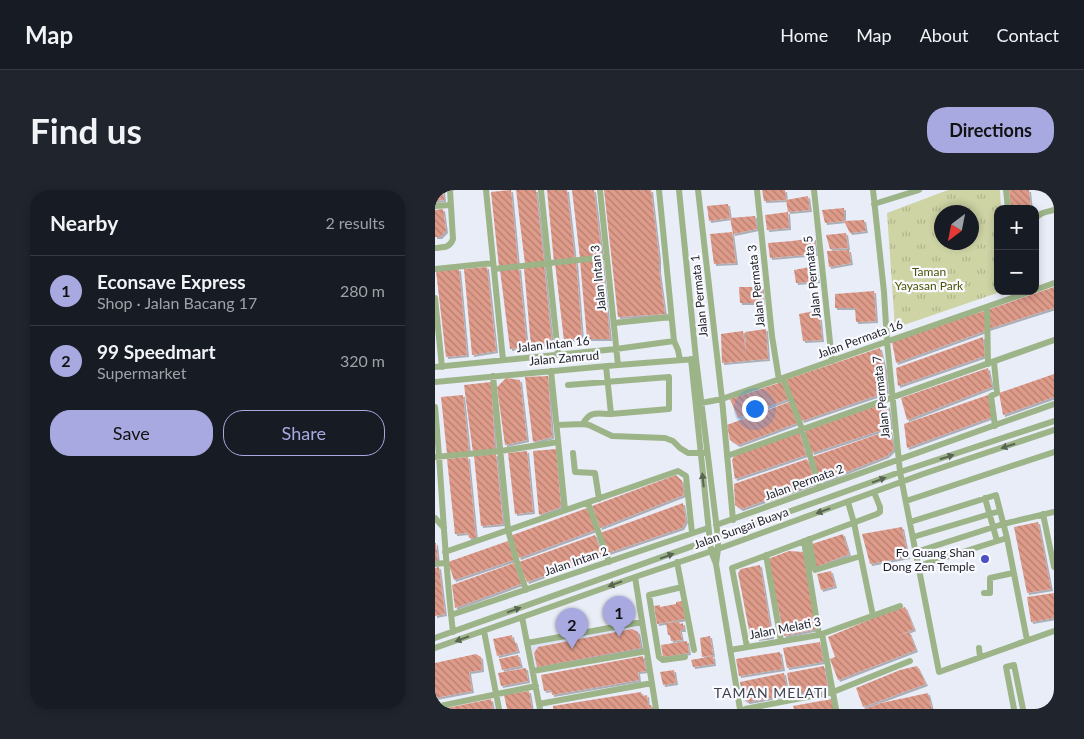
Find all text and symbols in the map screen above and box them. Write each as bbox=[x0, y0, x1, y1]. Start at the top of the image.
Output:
text: Map bbox=[25, 20, 73, 49]
text: Home bbox=[780, 24, 828, 46]
text: Map bbox=[856, 24, 892, 46]
text: About bbox=[920, 24, 969, 46]
text: Contact bbox=[997, 24, 1059, 46]
button: Directions bbox=[927, 107, 1054, 153]
text: Find us bbox=[30, 109, 142, 151]
north arrow bbox=[934, 205, 979, 250]
map controls bbox=[994, 205, 1039, 295]
button: + bbox=[994, 205, 1039, 250]
text: Nearby bbox=[50, 210, 118, 235]
text: 2 results bbox=[325, 213, 385, 232]
street label: Jalan Permata 5 bbox=[800, 235, 824, 319]
street label: Jalan Intan 3 bbox=[587, 244, 609, 312]
street label: Jalan Permata 3 bbox=[744, 244, 768, 328]
button: − bbox=[994, 250, 1039, 295]
street label: Jalan Permata 1 bbox=[687, 254, 711, 338]
park label: Taman Yayasan Park bbox=[895, 264, 964, 293]
text: Econsave Express bbox=[97, 270, 246, 293]
text: 1 bbox=[61, 281, 71, 300]
text: 280 m bbox=[340, 281, 385, 300]
text: Shop · Jalan Bacang 17 bbox=[97, 293, 257, 312]
street label: Jalan Permata 16 bbox=[815, 317, 905, 361]
street label: Jalan Intan 16 bbox=[516, 333, 590, 355]
text: 99 Speedmart bbox=[97, 340, 215, 363]
street label: Jalan Zamrud bbox=[528, 347, 600, 369]
text: 2 bbox=[61, 351, 71, 370]
text: 320 m bbox=[340, 351, 385, 370]
street label: Jalan Permata 7 bbox=[869, 355, 893, 439]
text: Supermarket bbox=[97, 363, 186, 382]
your location bbox=[742, 396, 768, 422]
button: Save bbox=[50, 410, 213, 456]
button: Share bbox=[223, 410, 385, 456]
one-way arrow bbox=[1000, 442, 1015, 450]
one-way arrow bbox=[939, 453, 954, 460]
street label: Jalan Permata 2 bbox=[762, 461, 846, 503]
one-way arrow bbox=[699, 471, 707, 487]
one-way arrow bbox=[871, 476, 886, 483]
street label: Jalan Sungai Buaya bbox=[692, 504, 790, 552]
one-way arrow bbox=[815, 507, 830, 515]
street label: Jalan Intan 2 bbox=[542, 543, 610, 579]
place label: Fo Guang Shan Dong Zen Temple bbox=[883, 545, 975, 574]
one-way arrow bbox=[660, 552, 675, 560]
marker: Fo Guang Shan Dong Zen Temple bbox=[979, 553, 991, 565]
one-way arrow bbox=[607, 580, 622, 588]
pin: 1 bbox=[603, 596, 635, 637]
one-way arrow bbox=[507, 606, 522, 614]
pin: 2 bbox=[556, 608, 588, 649]
street label: Jalan Melati 3 bbox=[748, 614, 822, 642]
one-way arrow bbox=[454, 635, 469, 643]
district label: TAMAN MELATI bbox=[714, 684, 828, 701]

